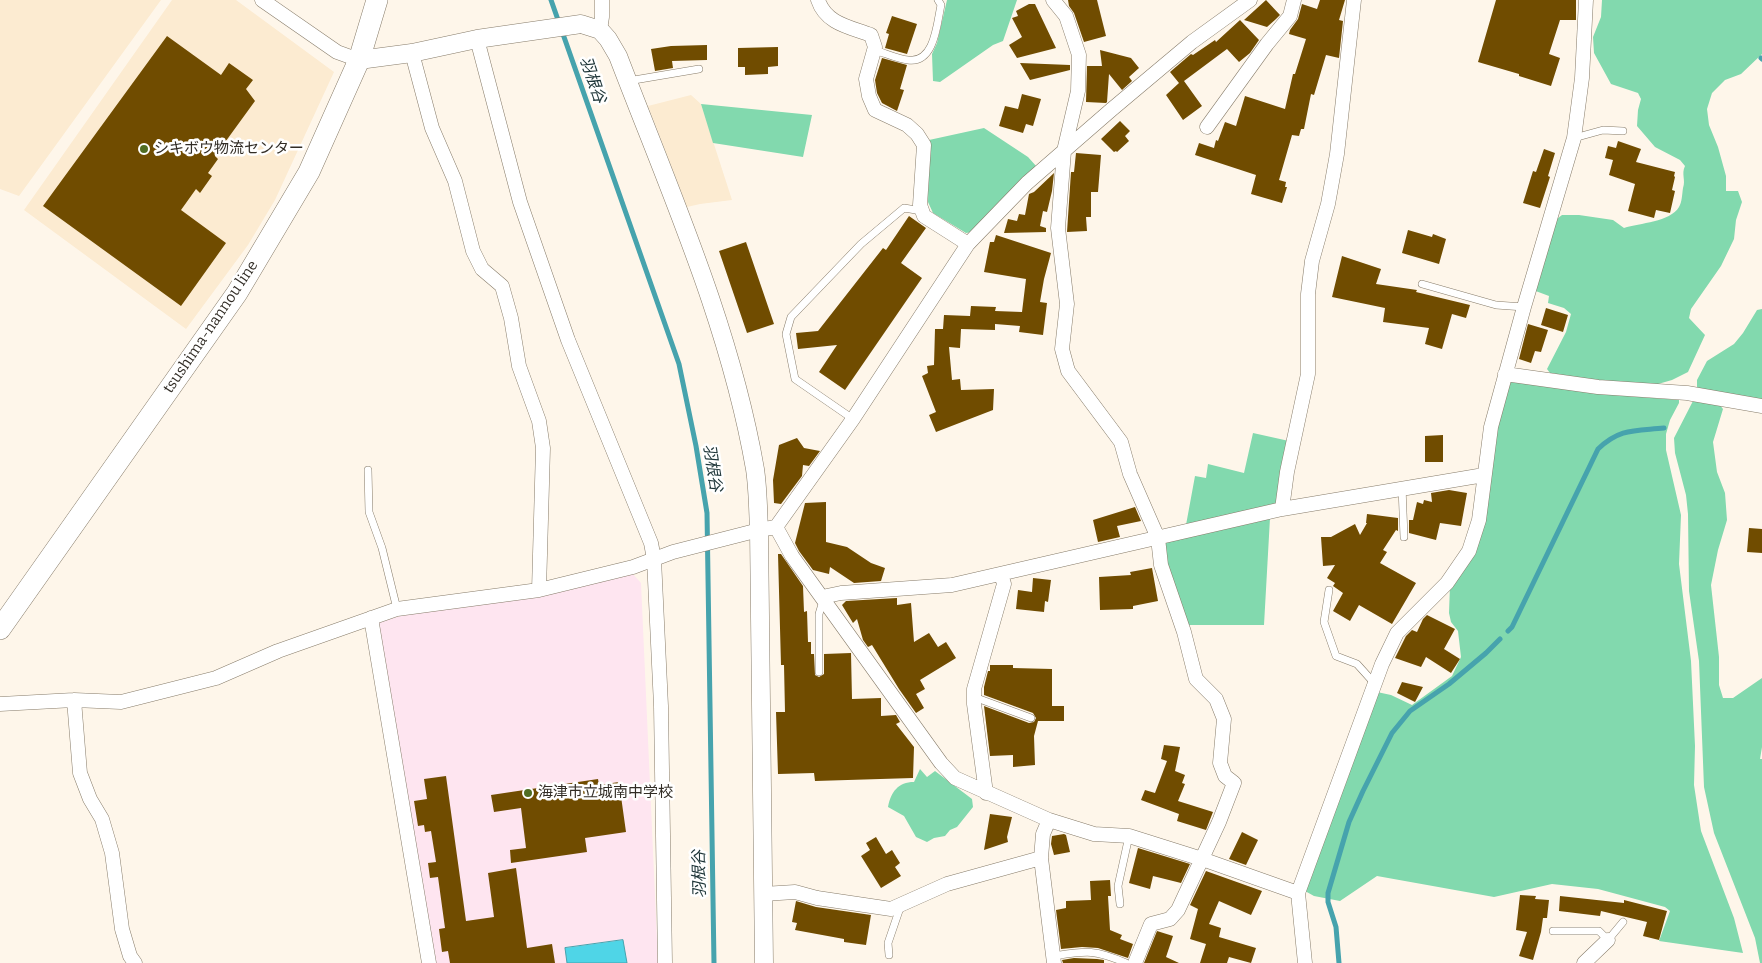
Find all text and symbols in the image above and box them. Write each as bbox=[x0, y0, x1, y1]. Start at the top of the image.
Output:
water label: 羽根谷 bbox=[575, 54, 609, 106]
place label: シキボウ物流センター bbox=[154, 140, 304, 158]
marker: シキボウ物流センター bbox=[138, 143, 150, 155]
street label: tsushima-nannou line bbox=[160, 257, 262, 397]
water label: 羽根谷 bbox=[699, 443, 725, 493]
place label: 海津市立城南中学校 bbox=[538, 784, 673, 802]
marker: 海津市立城南中学校 bbox=[522, 787, 534, 799]
water label: 羽根谷 bbox=[690, 850, 710, 898]

